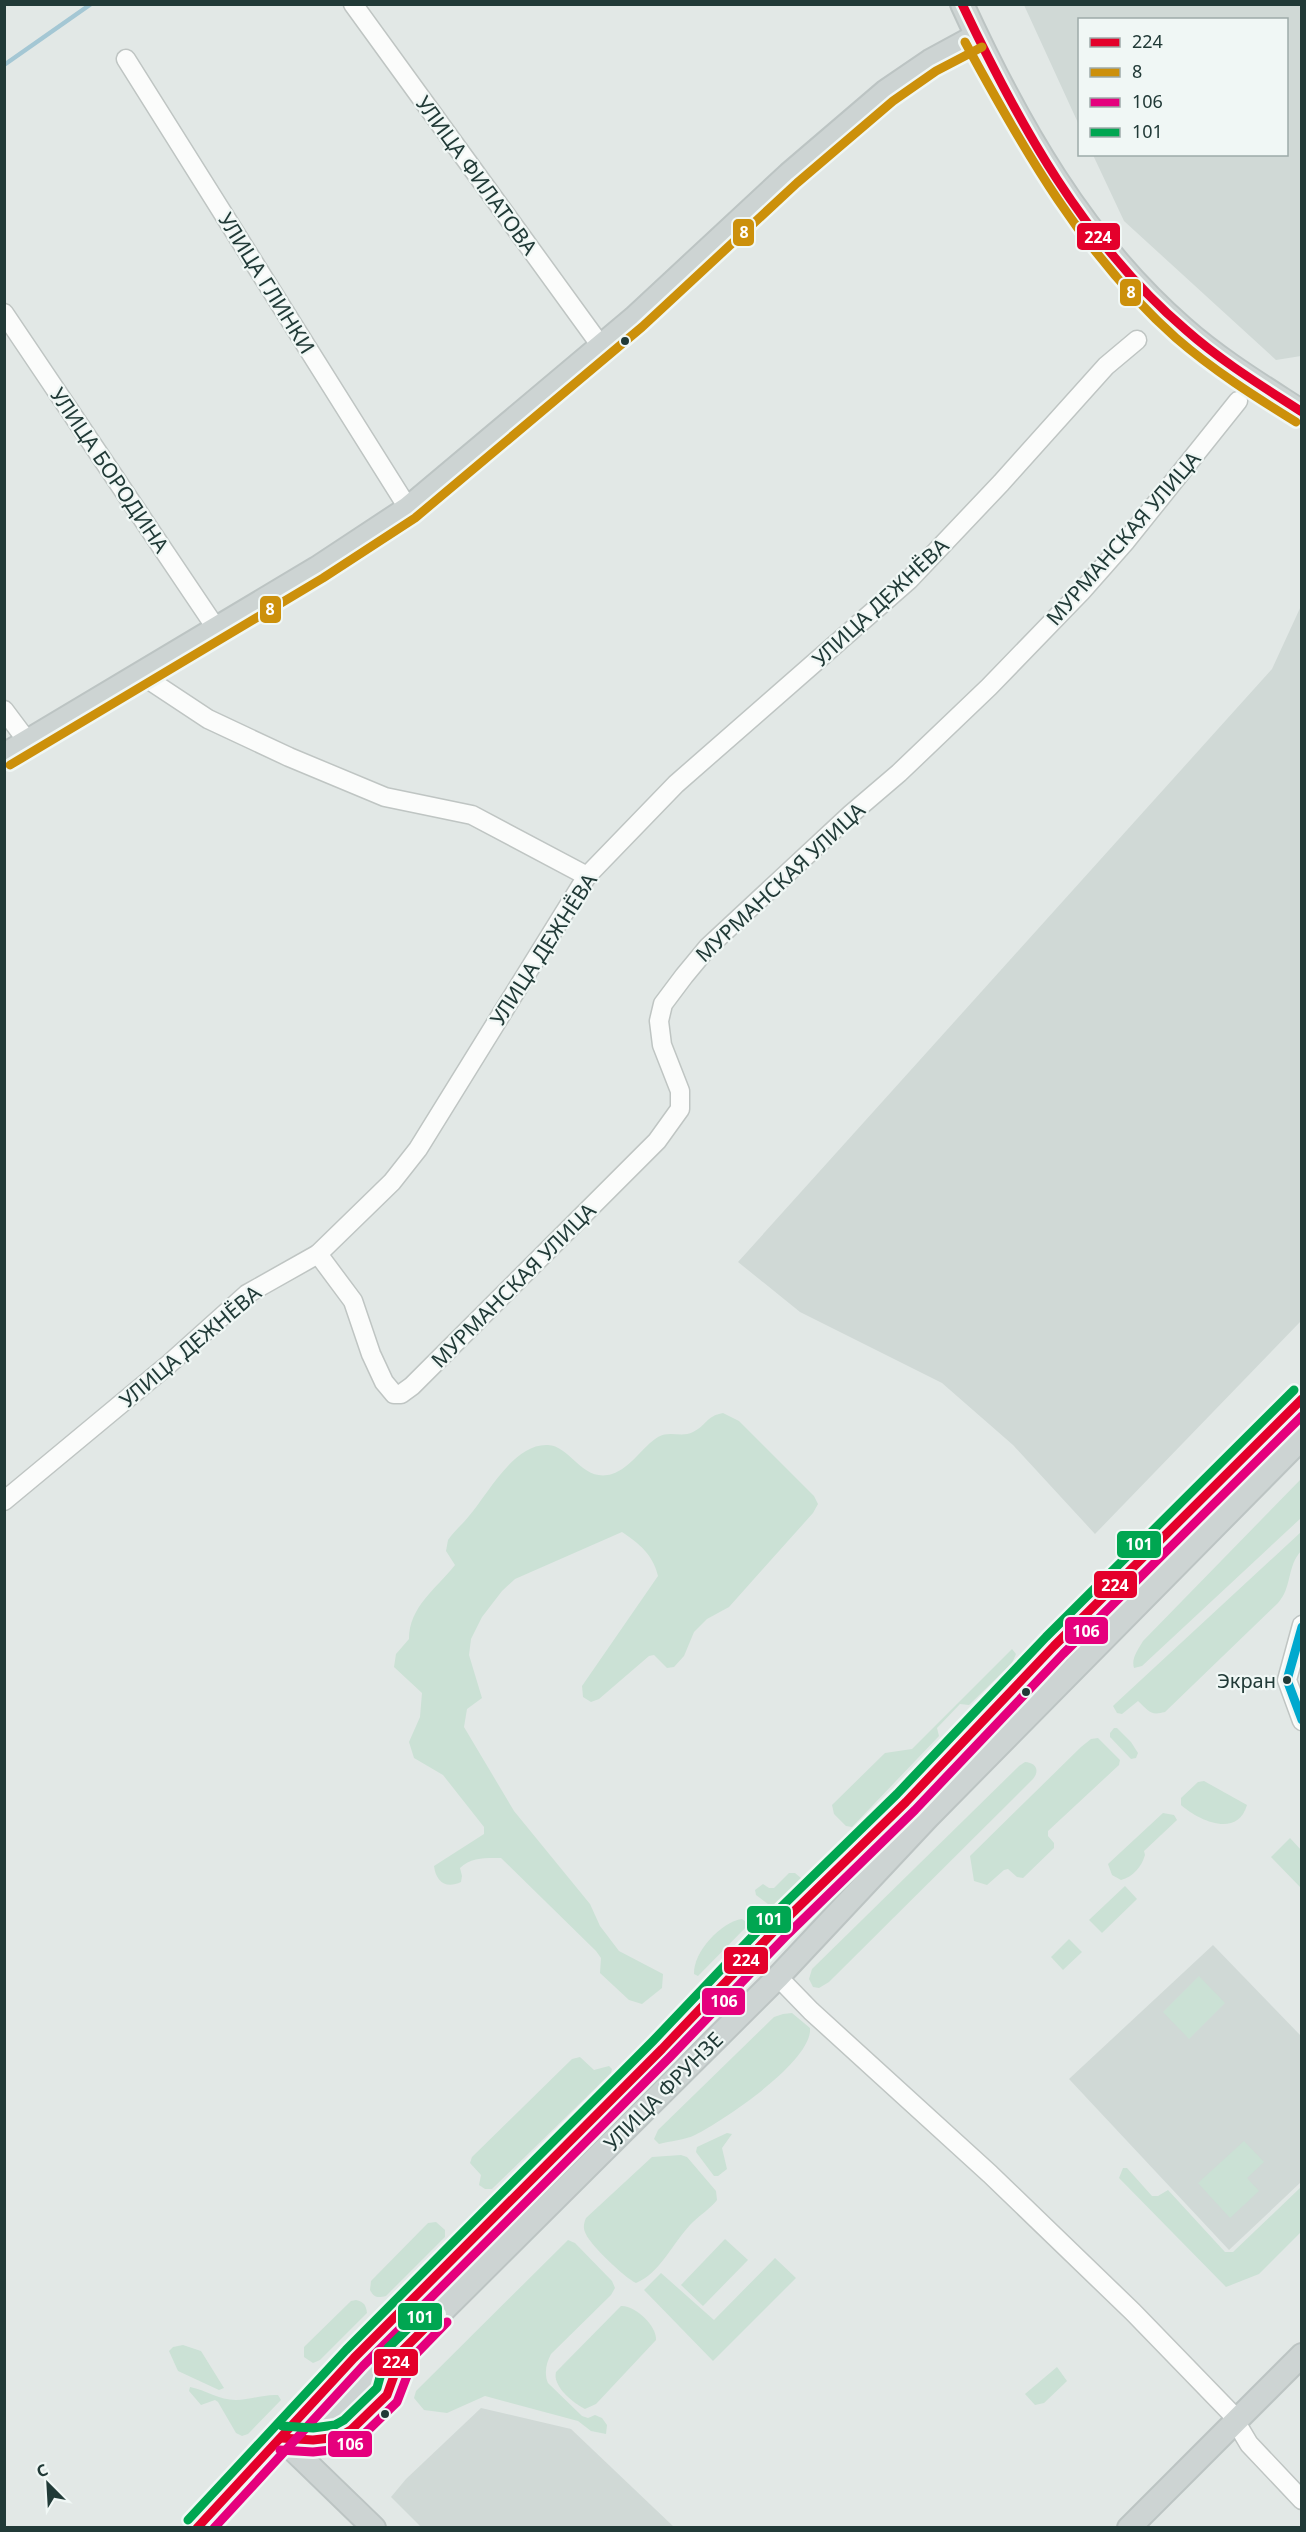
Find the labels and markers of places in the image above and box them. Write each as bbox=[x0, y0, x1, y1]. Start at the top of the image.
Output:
unlabelled marker bbox=[619, 335, 631, 347]
place label: Экран bbox=[1217, 1667, 1276, 1694]
marker: Экран bbox=[1281, 1674, 1293, 1686]
unlabelled marker bbox=[1020, 1686, 1032, 1698]
unlabelled marker bbox=[379, 2408, 391, 2420]

